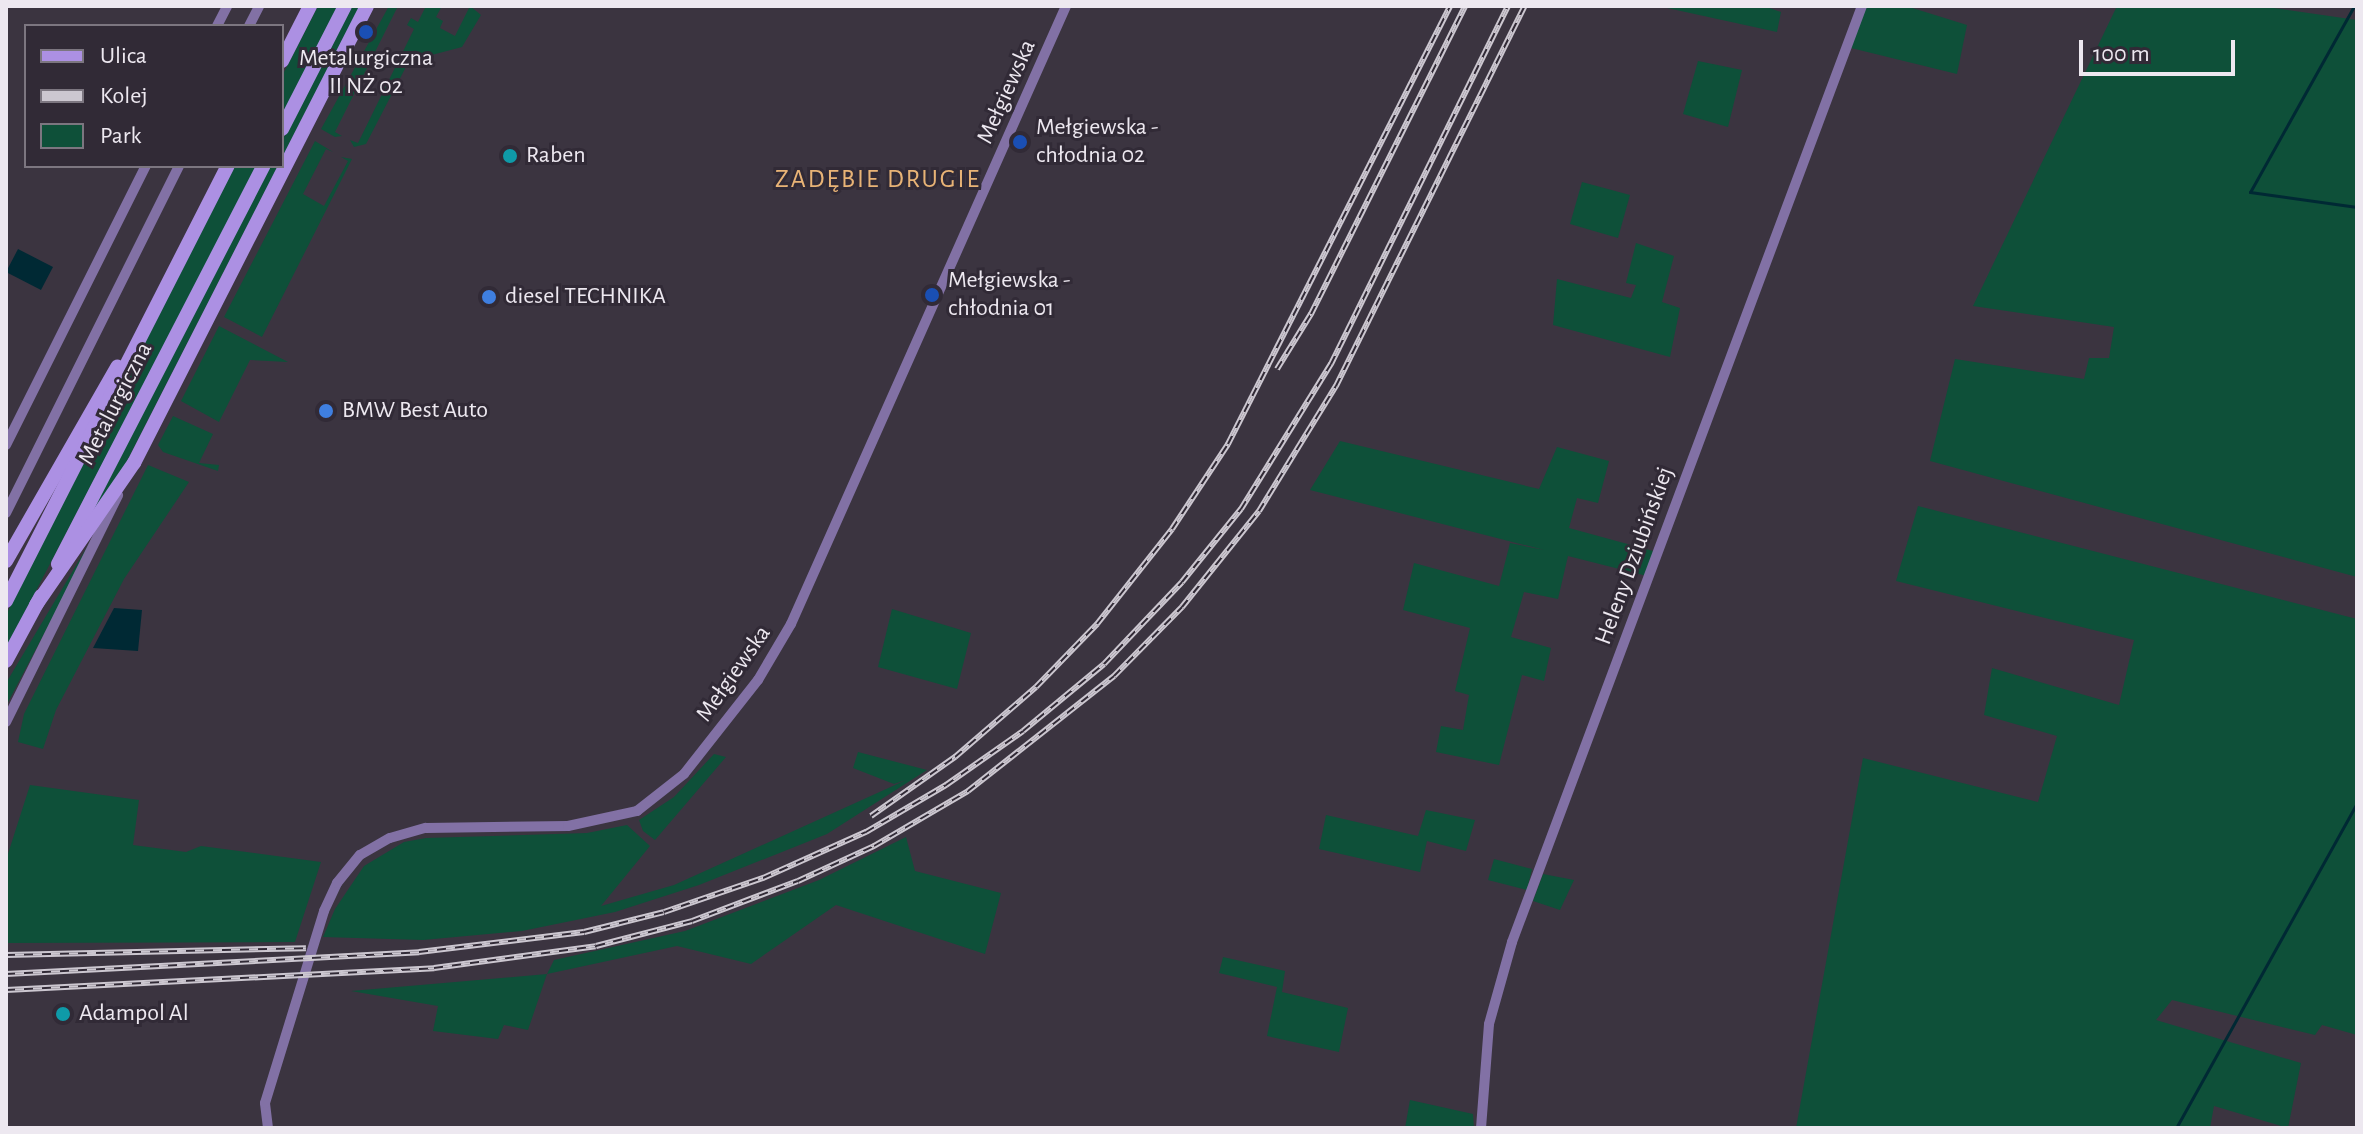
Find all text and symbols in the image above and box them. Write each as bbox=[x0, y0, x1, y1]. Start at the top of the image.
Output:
marker: Metalurgiczna II NŻ 02 bbox=[357, 23, 375, 41]
legend bbox=[24, 24, 284, 168]
scale bar bbox=[2083, 24, 2239, 74]
street label: Mełgiewska bbox=[971, 35, 1043, 149]
text: 100 m bbox=[2093, 42, 2150, 66]
text: Ulica bbox=[100, 44, 147, 68]
place label: Metalurgiczna II NŻ 02 bbox=[299, 45, 433, 101]
text: Kolej bbox=[100, 84, 148, 108]
place label: Mełgiewska - chłodnia 02 bbox=[1036, 114, 1158, 170]
text: Park bbox=[100, 124, 141, 148]
marker: Mełgiewska - chłodnia 02 bbox=[1011, 133, 1029, 151]
place label: Raben bbox=[526, 142, 586, 170]
marker: Raben bbox=[501, 147, 519, 165]
district label: ZADĘBIE DRUGIE bbox=[775, 164, 981, 196]
place label: Mełgiewska - chłodnia 01 bbox=[948, 267, 1070, 323]
place label: diesel TECHNIKA bbox=[505, 283, 666, 311]
marker: Mełgiewska - chłodnia 01 bbox=[923, 286, 941, 304]
marker: diesel TECHNIKA bbox=[480, 288, 498, 306]
street label: Metalurgiczna bbox=[73, 338, 159, 470]
place label: BMW Best Auto bbox=[342, 397, 488, 425]
marker: BMW Best Auto bbox=[317, 402, 335, 420]
street label: Heleny Dziubińskiej bbox=[1589, 463, 1681, 649]
street label: Mełgiewska bbox=[690, 620, 778, 728]
place label: Adampol Al bbox=[79, 1000, 189, 1028]
marker: Adampol Al bbox=[54, 1005, 72, 1023]

